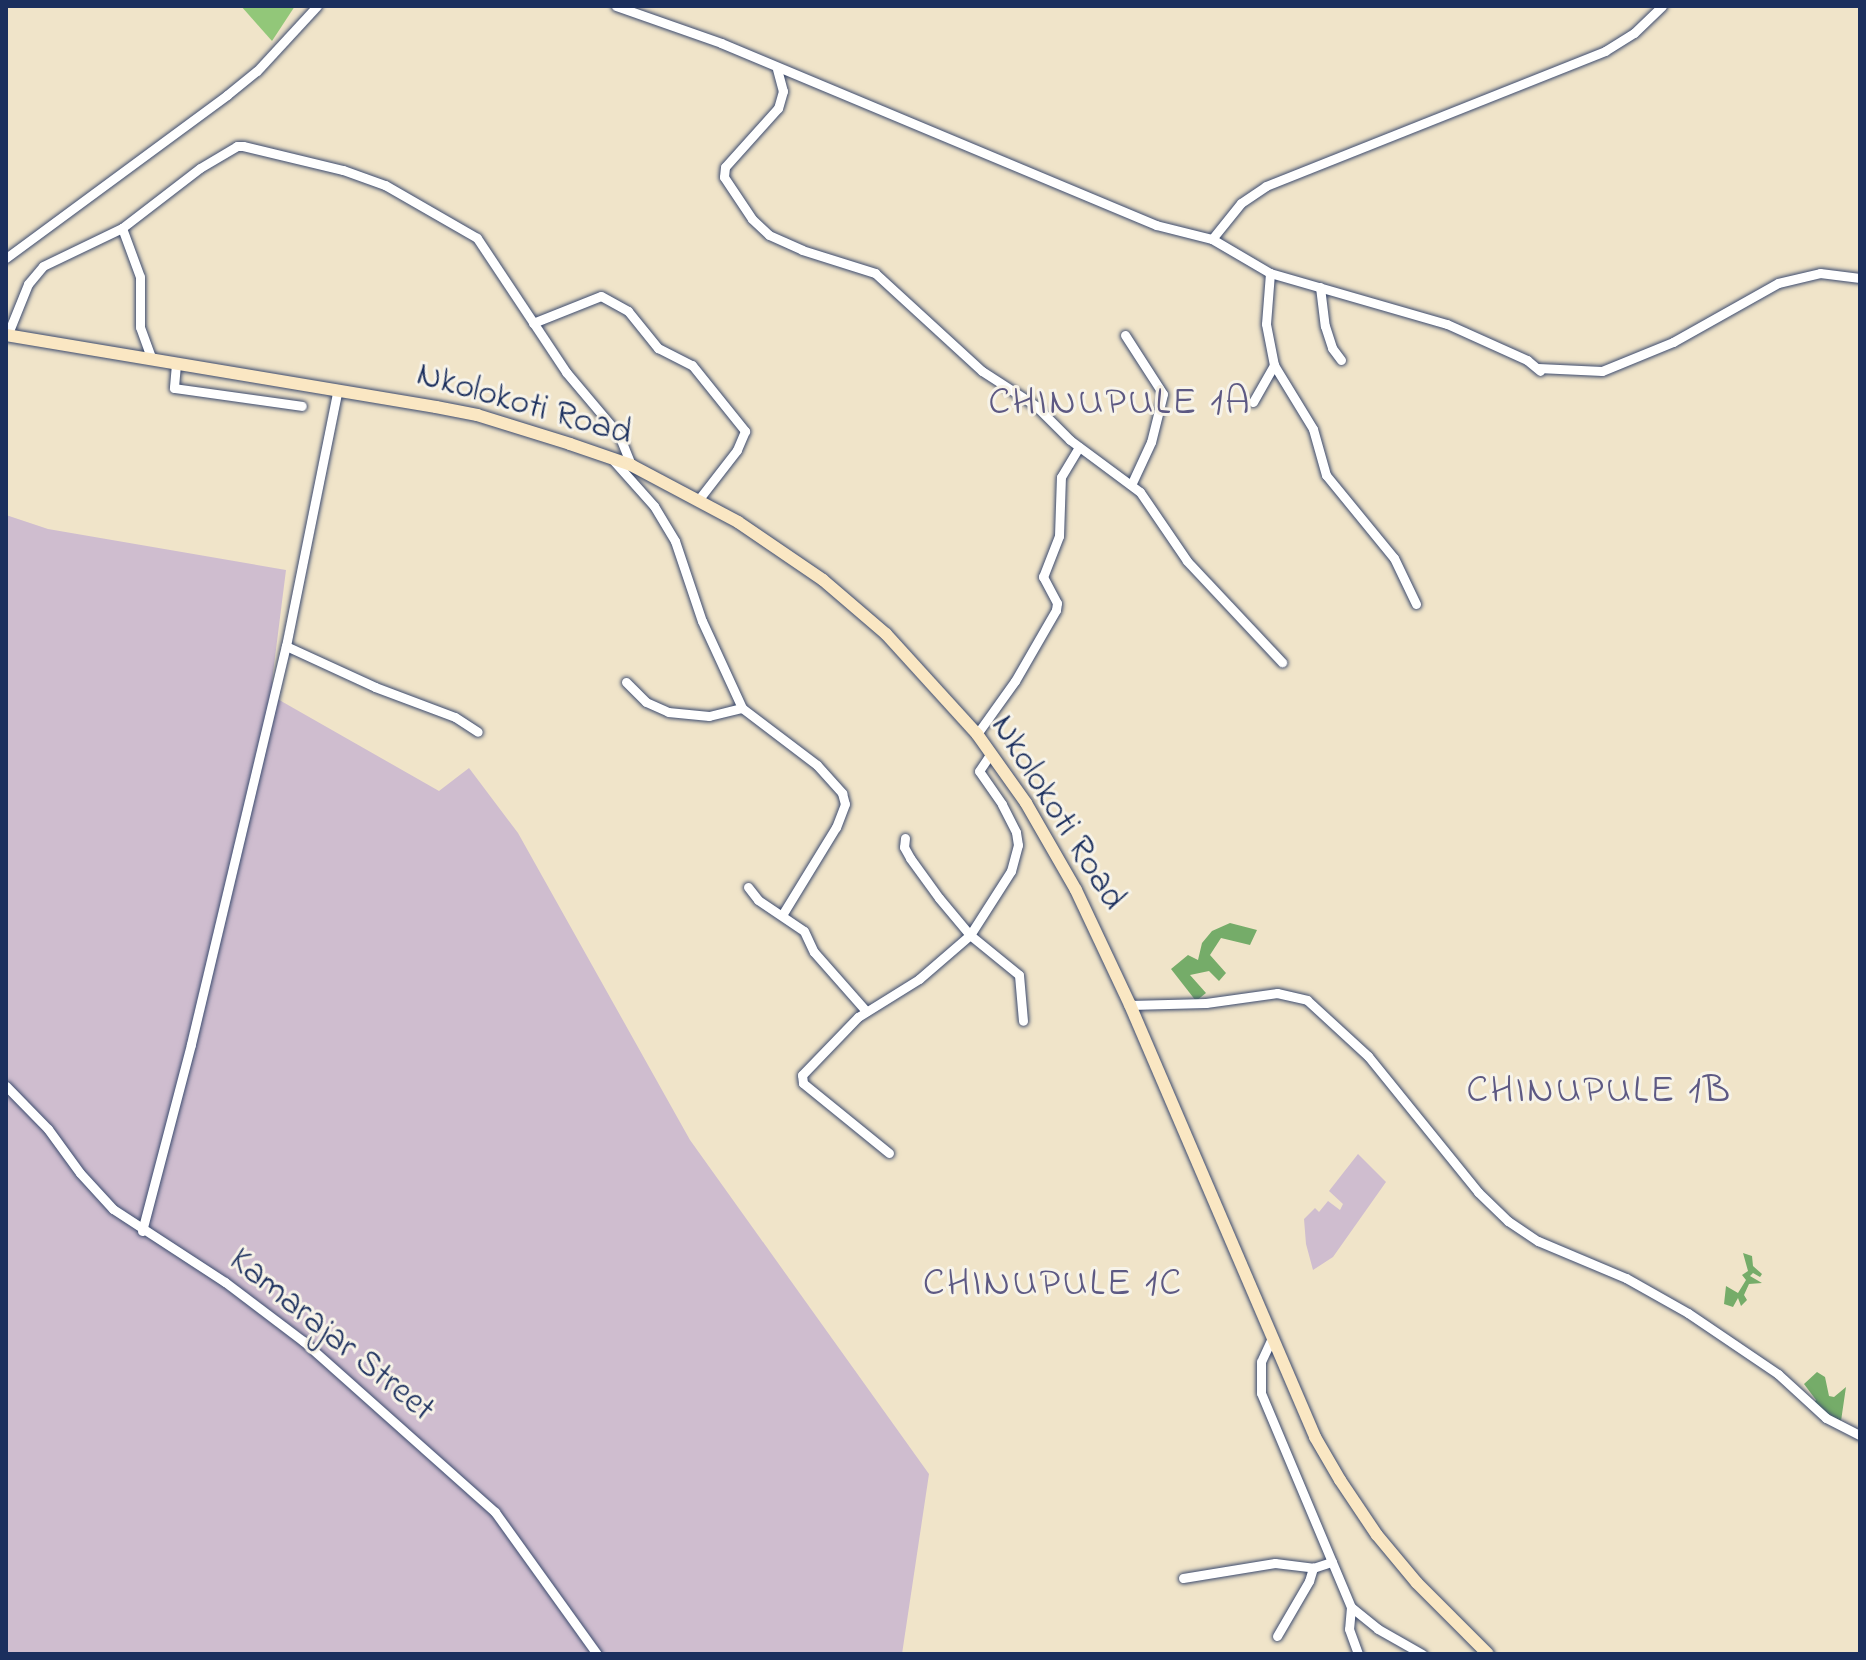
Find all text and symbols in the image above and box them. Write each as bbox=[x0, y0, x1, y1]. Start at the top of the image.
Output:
street label: Nkolokoti Road bbox=[411, 354, 637, 456]
district label: CHINUPULE 1A bbox=[988, 380, 1252, 428]
street label: Nkolokoti Road bbox=[980, 708, 1134, 918]
district label: CHINUPULE 1B bbox=[1466, 1068, 1732, 1116]
street label: Kamarajar Street bbox=[219, 1240, 443, 1432]
district label: CHINUPULE 1C bbox=[923, 1261, 1183, 1309]

